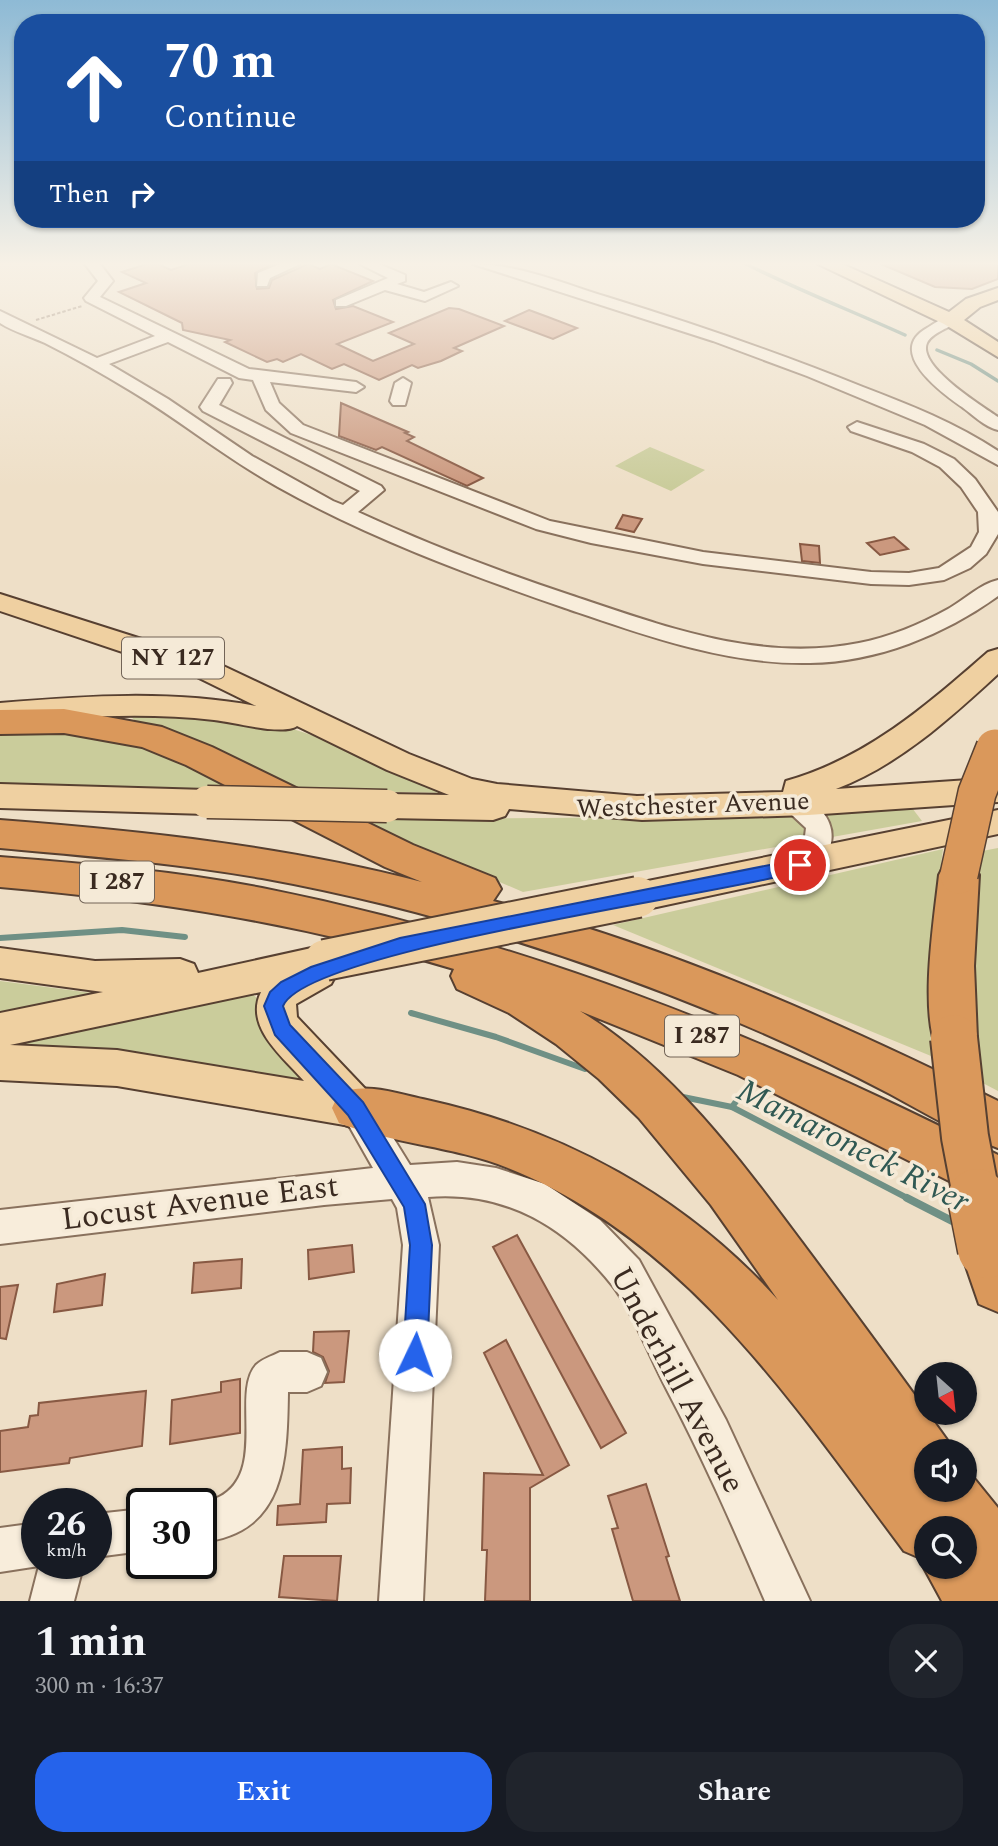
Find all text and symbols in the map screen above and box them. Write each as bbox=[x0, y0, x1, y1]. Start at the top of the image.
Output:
text: 70 m bbox=[164, 25, 275, 100]
icon: ahead bbox=[49, 42, 140, 133]
text: Continue bbox=[164, 93, 297, 142]
text: Then bbox=[49, 174, 109, 214]
icon: right bbox=[123, 175, 161, 213]
road number: NY 127 bbox=[122, 638, 224, 678]
street label: Westchester Avenue bbox=[576, 781, 810, 829]
pin bbox=[770, 835, 830, 895]
icon: arrive bbox=[781, 846, 819, 884]
road number: I 287 bbox=[80, 862, 154, 902]
road number: I 287 bbox=[665, 1016, 739, 1056]
water label: Mamaroneck River bbox=[728, 1066, 979, 1227]
street label: Locust Avenue East bbox=[59, 1162, 341, 1244]
street label: Underhill Avenue bbox=[596, 1258, 758, 1502]
position arrow bbox=[378, 1318, 452, 1392]
north arrow bbox=[914, 1362, 976, 1424]
map controls bbox=[914, 1362, 977, 1579]
button: sound bbox=[914, 1439, 977, 1502]
speed limit sign: 30 bbox=[126, 1488, 217, 1579]
text: 26 bbox=[47, 1498, 86, 1551]
button: search bbox=[914, 1516, 977, 1579]
text: km/h bbox=[46, 1537, 87, 1564]
text: 1 min bbox=[35, 1611, 147, 1674]
button: close bbox=[889, 1624, 963, 1698]
text: 300 m · 16:37 bbox=[35, 1669, 164, 1704]
button: Exit bbox=[35, 1752, 492, 1832]
button: Share bbox=[506, 1752, 963, 1832]

